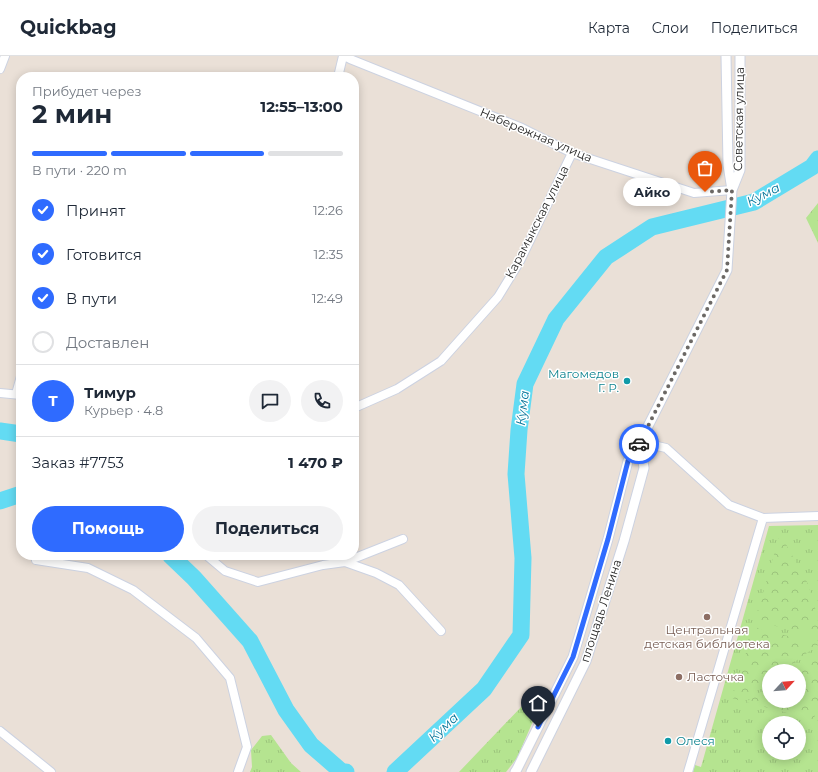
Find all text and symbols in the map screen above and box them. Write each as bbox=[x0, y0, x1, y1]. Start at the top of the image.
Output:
text: Quickbag bbox=[20, 16, 116, 39]
text: Карта bbox=[588, 19, 630, 37]
text: Слои bbox=[652, 19, 689, 37]
text: Поделиться bbox=[711, 19, 798, 37]
street label: Советская улица bbox=[730, 67, 747, 171]
text: Прибудет через bbox=[32, 83, 141, 99]
text: 12:55–13:00 bbox=[260, 97, 343, 116]
text: 2 мин bbox=[32, 98, 112, 130]
street label: Набережная улица bbox=[478, 104, 595, 165]
pin bbox=[688, 151, 722, 192]
icon: bag bbox=[694, 157, 716, 179]
text: В пути · 220 m bbox=[32, 162, 127, 178]
street label: Карамыкская улица bbox=[502, 163, 572, 281]
callout: Айко bbox=[623, 178, 681, 206]
water label: Кума bbox=[744, 179, 782, 209]
text: Айко bbox=[634, 184, 670, 200]
icon: check bbox=[32, 199, 54, 221]
text: Принят bbox=[66, 201, 125, 220]
text: 12:26 bbox=[313, 202, 343, 218]
icon: check bbox=[32, 243, 54, 265]
text: Готовится bbox=[66, 245, 142, 264]
text: 12:35 bbox=[314, 246, 343, 262]
icon: check bbox=[32, 287, 54, 309]
text: В пути bbox=[66, 289, 117, 308]
text: 12:49 bbox=[312, 290, 343, 306]
text: Доставлен bbox=[66, 333, 149, 352]
place label: Магомедов Г. Р. bbox=[548, 366, 619, 395]
marker: Магомедов Г. Р. bbox=[622, 376, 632, 386]
button: chat bbox=[249, 380, 291, 422]
button: phone bbox=[301, 380, 343, 422]
text: Тимур bbox=[84, 383, 136, 402]
water label: Кума bbox=[512, 389, 532, 426]
text: Т bbox=[48, 391, 58, 410]
text: Курьер · 4.8 bbox=[84, 402, 163, 418]
courier bbox=[619, 424, 659, 464]
icon: car bbox=[628, 433, 650, 455]
text: Заказ #7753 bbox=[32, 453, 124, 472]
text: 1 470 ₽ bbox=[288, 453, 343, 472]
button: Помощь bbox=[32, 506, 184, 552]
button: Поделиться bbox=[192, 506, 343, 552]
street label: площадь Ленина bbox=[577, 557, 624, 664]
marker: Центральная детская библиотека bbox=[702, 612, 712, 622]
place label: Центральная детская библиотека bbox=[644, 622, 770, 651]
north arrow bbox=[762, 664, 806, 708]
map controls bbox=[762, 664, 806, 760]
place label: Ласточка bbox=[687, 669, 744, 684]
marker: Ласточка bbox=[674, 672, 684, 682]
pin bbox=[521, 686, 555, 727]
icon: home bbox=[527, 692, 549, 714]
water label: Кума bbox=[425, 709, 461, 745]
button: locate bbox=[762, 716, 806, 760]
place label: Олеся bbox=[676, 733, 715, 748]
marker: Олеся bbox=[663, 736, 673, 746]

